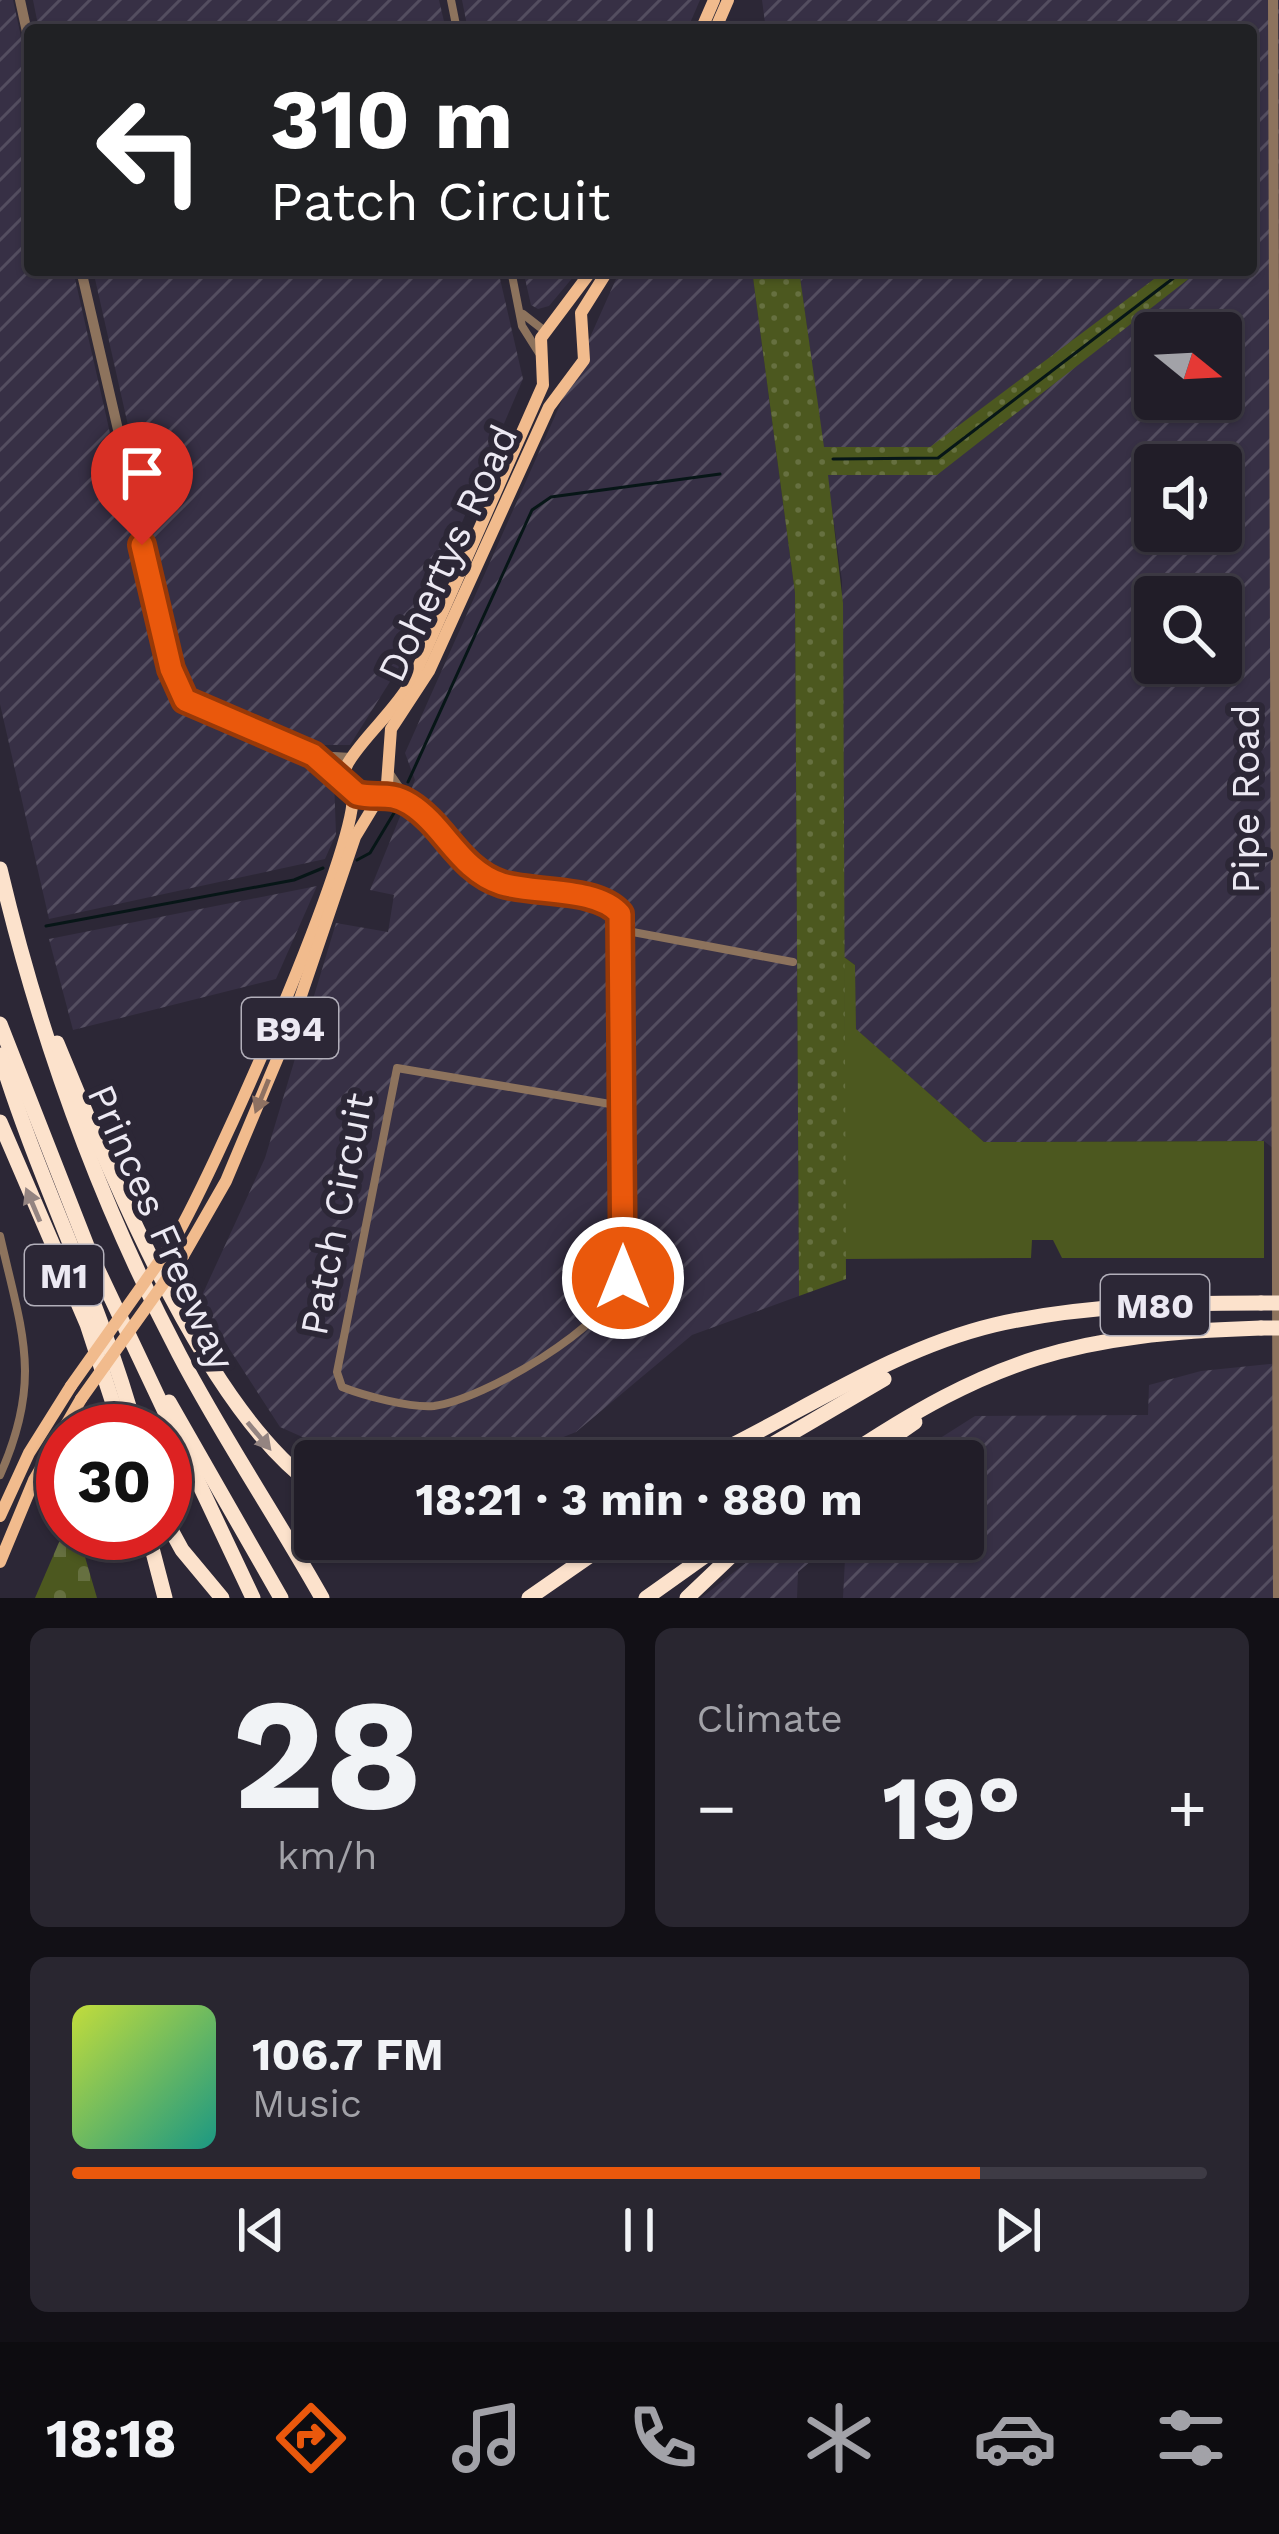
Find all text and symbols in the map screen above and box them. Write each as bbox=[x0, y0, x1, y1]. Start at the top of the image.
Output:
text: 310 m bbox=[270, 70, 513, 168]
icon: left bbox=[72, 72, 228, 228]
text: Patch Circuit bbox=[270, 170, 610, 233]
north arrow bbox=[1134, 312, 1242, 420]
map controls bbox=[1134, 312, 1242, 684]
street label: Dohertys Road bbox=[368, 418, 527, 689]
pin bbox=[91, 422, 193, 545]
icon: arrive bbox=[109, 440, 175, 506]
button: sound bbox=[1134, 444, 1242, 552]
button: search bbox=[1134, 576, 1242, 684]
street label: Pipe Road bbox=[1223, 704, 1268, 894]
road number: B94 bbox=[242, 998, 338, 1058]
street label: Princes Freeway bbox=[78, 1078, 245, 1377]
one-way arrow bbox=[252, 1079, 271, 1115]
street label: Patch Circuit bbox=[291, 1089, 382, 1339]
one-way arrow bbox=[23, 1187, 43, 1222]
position arrow bbox=[560, 1215, 686, 1341]
road number: M1 bbox=[25, 1245, 103, 1305]
road number: M80 bbox=[1101, 1275, 1209, 1335]
speed limit sign: 30 bbox=[36, 1404, 192, 1560]
one-way arrow bbox=[246, 1421, 272, 1451]
text: 18:21 · 3 min · 880 m bbox=[415, 1473, 863, 1526]
text: 28 bbox=[232, 1663, 423, 1846]
text: Climate bbox=[697, 1696, 843, 1741]
text: 19° bbox=[882, 1755, 1021, 1861]
text: − bbox=[697, 1770, 736, 1847]
text: + bbox=[1167, 1770, 1207, 1847]
text: km/h bbox=[277, 1833, 377, 1878]
text: 106.7 FM bbox=[252, 2028, 444, 2081]
text: Music bbox=[252, 2081, 362, 2126]
icon: previous bbox=[228, 2197, 294, 2263]
icon: pause bbox=[606, 2197, 672, 2263]
icon: next bbox=[985, 2197, 1051, 2263]
icon: directions bbox=[269, 2396, 353, 2480]
icon: music bbox=[445, 2396, 529, 2480]
icon: phone bbox=[621, 2396, 705, 2480]
icon: climate bbox=[797, 2396, 881, 2480]
icon: car bbox=[973, 2396, 1057, 2480]
icon: filters bbox=[1149, 2396, 1233, 2480]
text: 18:18 bbox=[46, 2407, 177, 2470]

